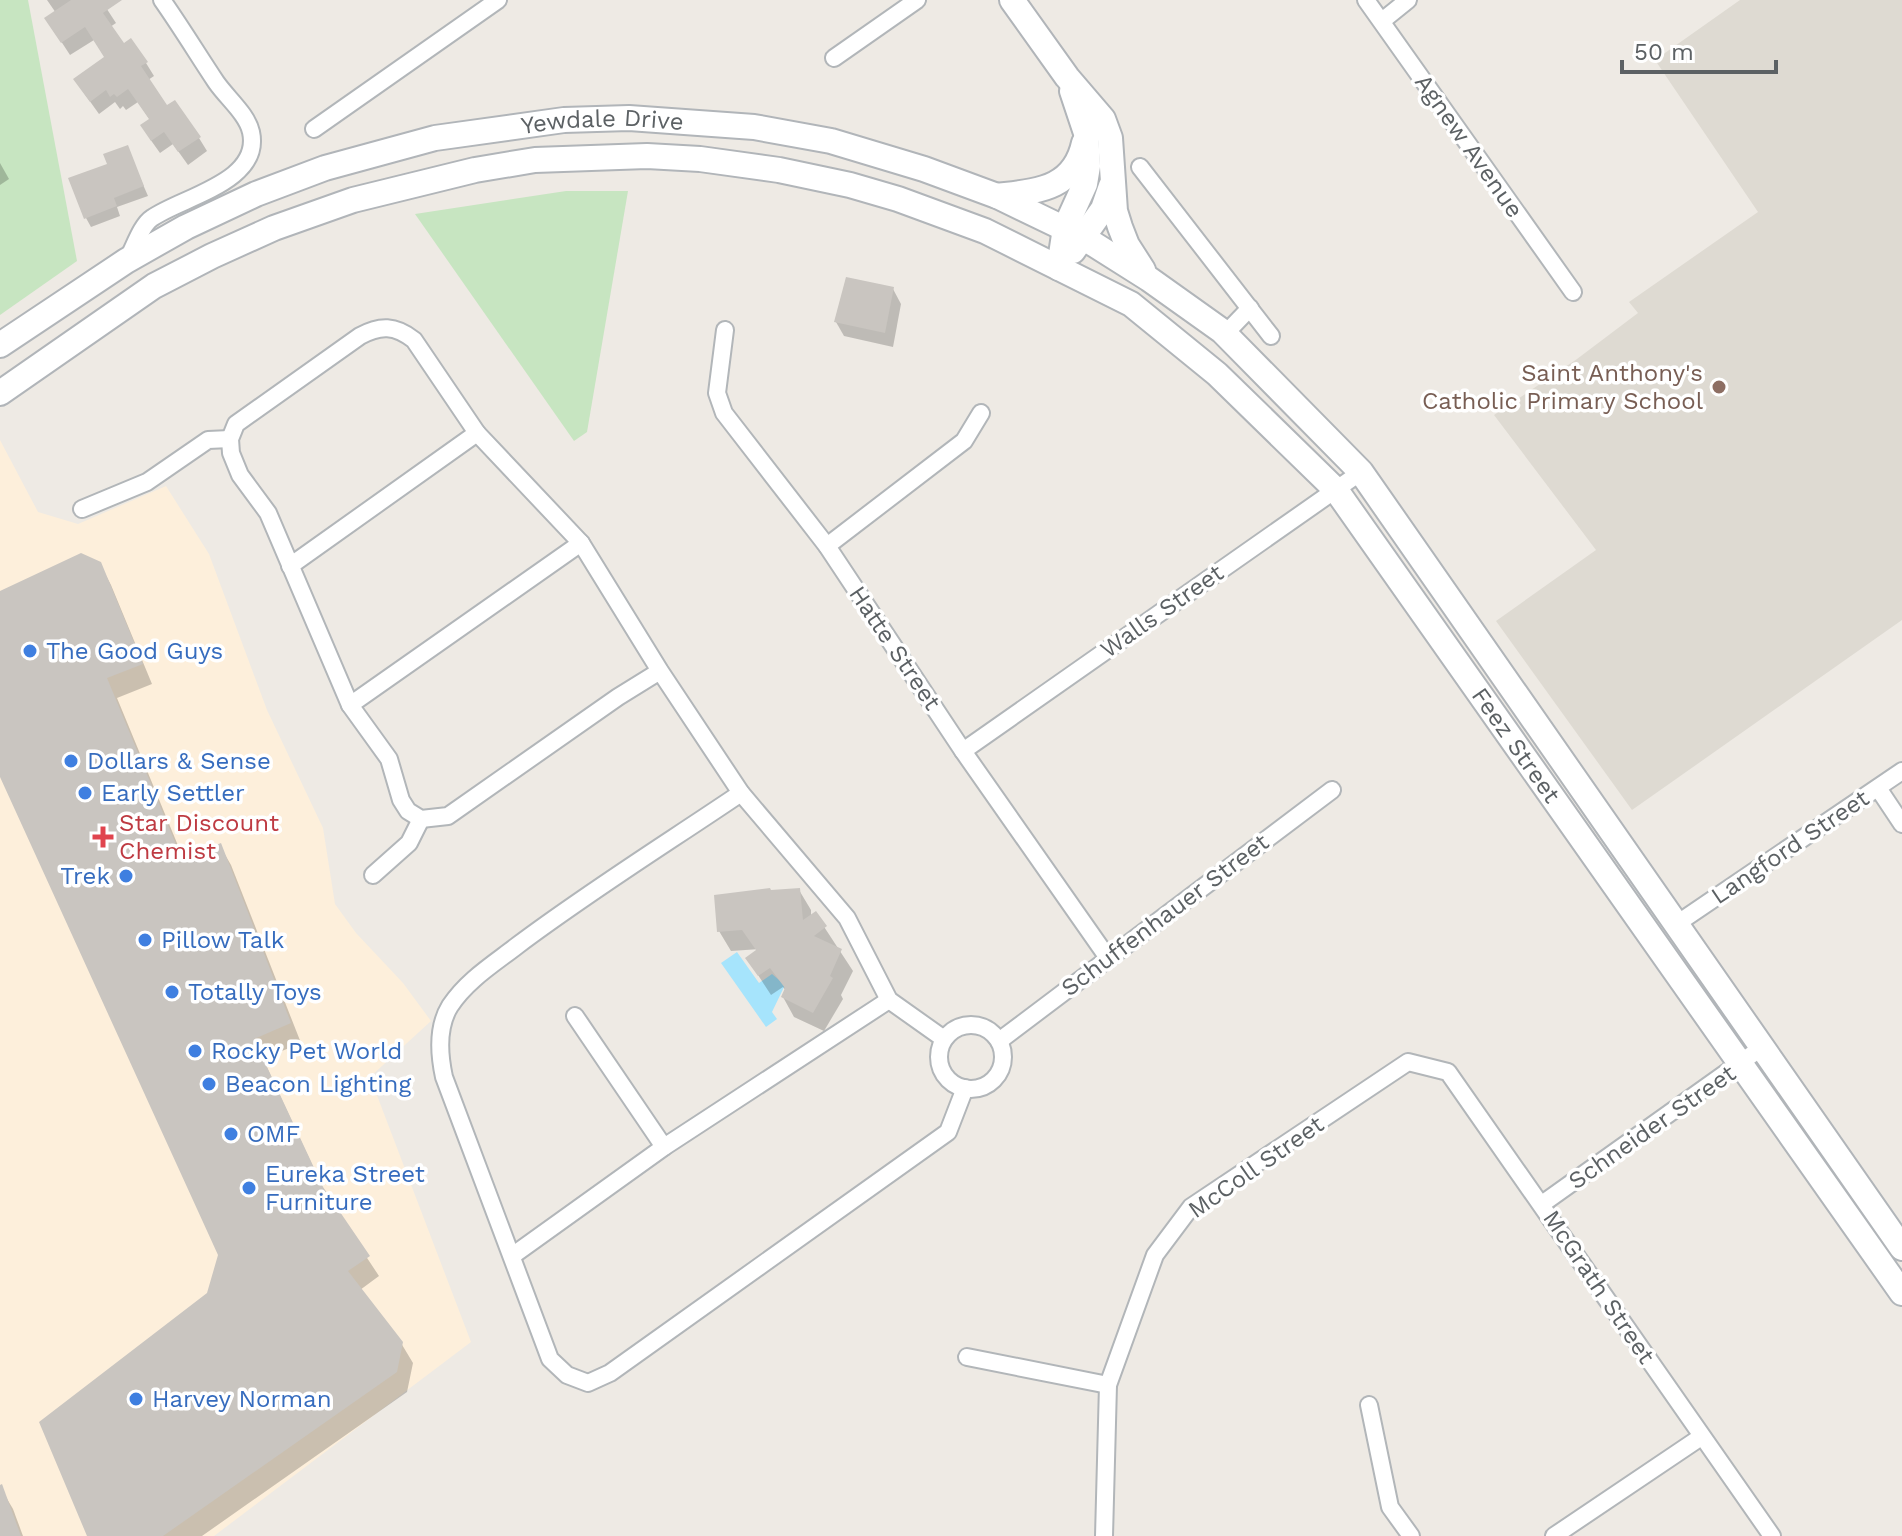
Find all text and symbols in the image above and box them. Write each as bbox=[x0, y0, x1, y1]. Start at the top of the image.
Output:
scale bar bbox=[1622, 24, 1776, 74]
text: 50 m bbox=[1634, 38, 1694, 66]
street label: Agnew Avenue bbox=[1409, 69, 1529, 223]
street label: Yewdale Drive bbox=[519, 104, 685, 140]
place label: Saint Anthony's Catholic Primary School bbox=[1422, 359, 1704, 415]
marker: Saint Anthony's Catholic Primary School bbox=[1710, 378, 1728, 396]
street label: Walls Street bbox=[1095, 558, 1229, 664]
street label: Hatte Street bbox=[843, 581, 947, 715]
place label: The Good Guys bbox=[46, 637, 223, 665]
marker: The Good Guys bbox=[21, 642, 39, 660]
street label: Feez Street bbox=[1466, 682, 1566, 808]
place label: Dollars & Sense bbox=[87, 747, 271, 775]
marker: Dollars & Sense bbox=[62, 752, 80, 770]
place label: Early Settler bbox=[101, 779, 245, 807]
marker: Early Settler bbox=[76, 784, 94, 802]
street label: Langford Street bbox=[1706, 784, 1874, 910]
place label: Star Discount Chemist bbox=[119, 809, 279, 865]
marker: Star Discount Chemist bbox=[94, 828, 112, 846]
street label: Schuffenhauer Street bbox=[1056, 828, 1274, 1002]
place label: Trek bbox=[60, 862, 110, 890]
marker: Trek bbox=[117, 867, 135, 885]
place label: Pillow Talk bbox=[161, 926, 285, 954]
marker: Pillow Talk bbox=[136, 931, 154, 949]
place label: Totally Toys bbox=[188, 978, 322, 1006]
marker: Totally Toys bbox=[163, 983, 181, 1001]
place label: Rocky Pet World bbox=[211, 1037, 402, 1065]
marker: Rocky Pet World bbox=[186, 1042, 204, 1060]
street label: Schneider Street bbox=[1563, 1059, 1741, 1195]
place label: Beacon Lighting bbox=[225, 1070, 411, 1098]
marker: Beacon Lighting bbox=[200, 1075, 218, 1093]
street label: McColl Street bbox=[1183, 1110, 1329, 1224]
place label: OMF bbox=[247, 1120, 300, 1148]
marker: OMF bbox=[222, 1125, 240, 1143]
place label: Eureka Street Furniture bbox=[265, 1160, 425, 1216]
marker: Eureka Street Furniture bbox=[240, 1179, 258, 1197]
street label: McGrath Street bbox=[1537, 1205, 1661, 1369]
place label: Harvey Norman bbox=[152, 1385, 332, 1413]
marker: Harvey Norman bbox=[127, 1390, 145, 1408]

